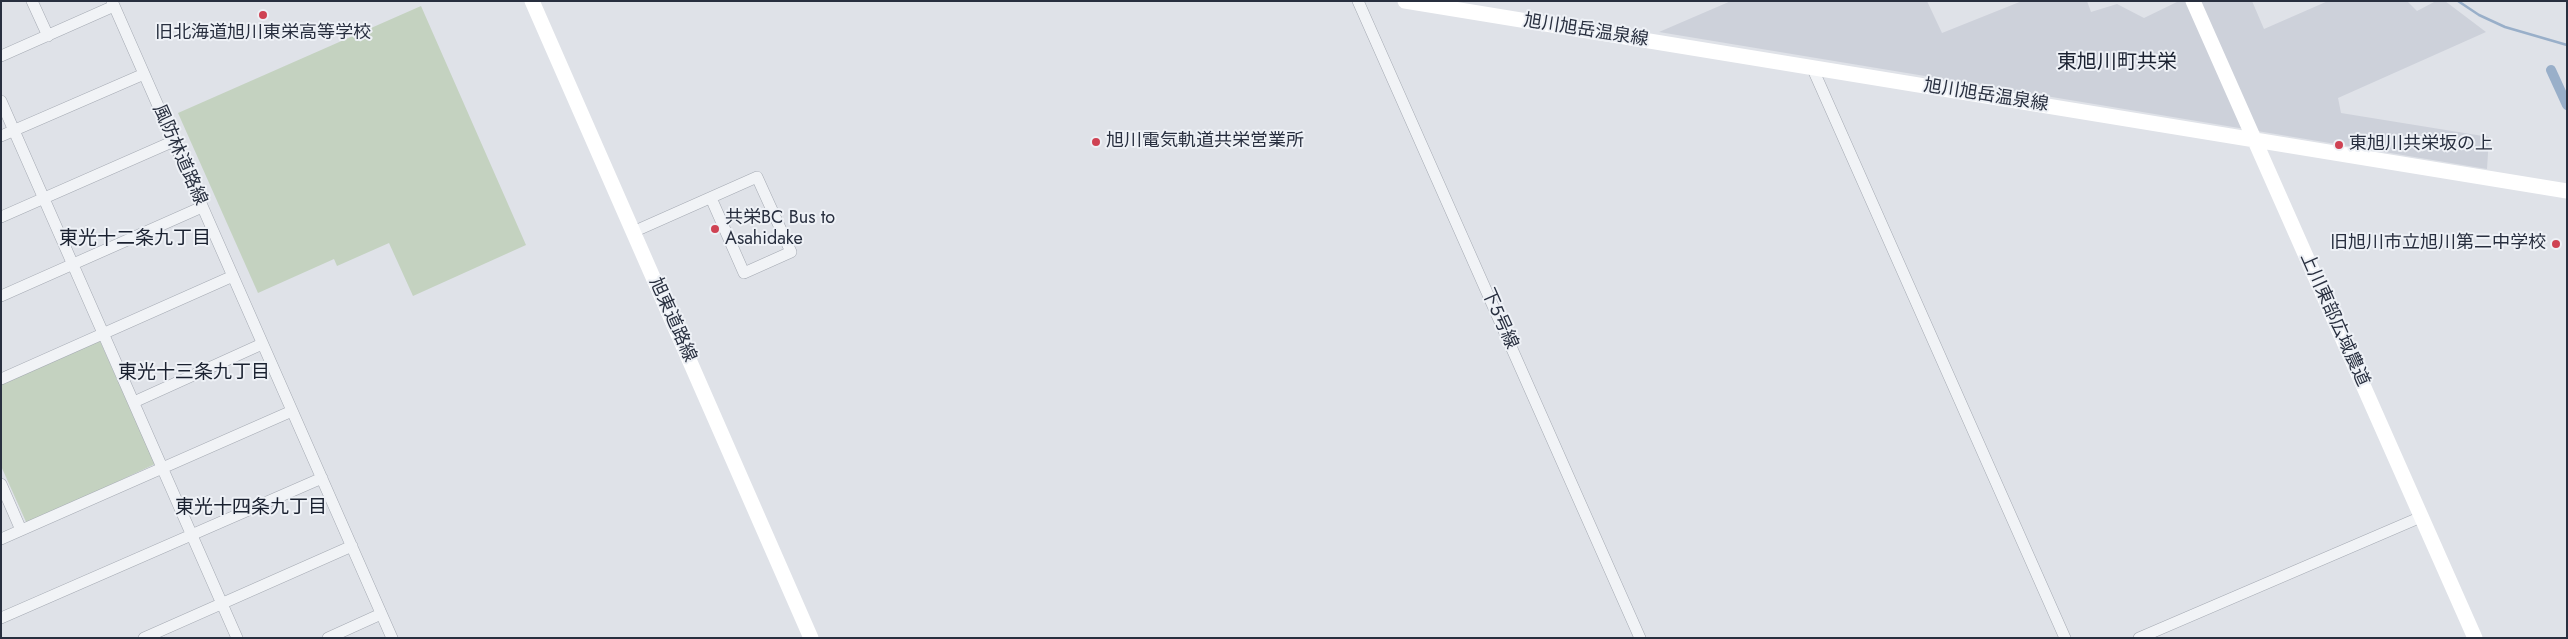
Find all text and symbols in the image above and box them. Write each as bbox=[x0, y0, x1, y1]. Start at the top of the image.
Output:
marker: 旧北海道旭川東栄高等学校 bbox=[257, 9, 269, 21]
street label: 旭川旭岳温泉線 bbox=[1522, 10, 1650, 52]
place label: 旧北海道旭川東栄高等学校 bbox=[155, 23, 371, 45]
district label: 東旭川町共栄 bbox=[2057, 51, 2177, 75]
street label: 旭川旭岳温泉線 bbox=[1922, 75, 2050, 117]
street label: 風防林道路線 bbox=[147, 101, 211, 209]
place label: 旭川電気軌道共栄営業所 bbox=[1106, 131, 1304, 153]
place label: 東旭川共栄坂の上 bbox=[2349, 134, 2493, 156]
marker: 旭川電気軌道共栄営業所 bbox=[1090, 136, 1102, 148]
marker: 東旭川共栄坂の上 bbox=[2333, 139, 2345, 151]
place label: 共栄BC Bus to Asahidake bbox=[725, 208, 835, 250]
marker: 共栄BC Bus to Asahidake bbox=[709, 223, 721, 235]
district label: 東光十二条九丁目 bbox=[59, 228, 211, 250]
place label: 旧旭川市立旭川第二中学校 bbox=[2330, 233, 2546, 255]
marker: 旧旭川市立旭川第二中学校 bbox=[2550, 238, 2562, 250]
street label: 上川東部広域農道 bbox=[2295, 250, 2373, 390]
street label: 旭東道路線 bbox=[644, 274, 700, 366]
street label: 下5号線 bbox=[1476, 285, 1522, 353]
district label: 東光十三条九丁目 bbox=[118, 362, 270, 384]
district label: 東光十四条九丁目 bbox=[175, 497, 327, 519]

